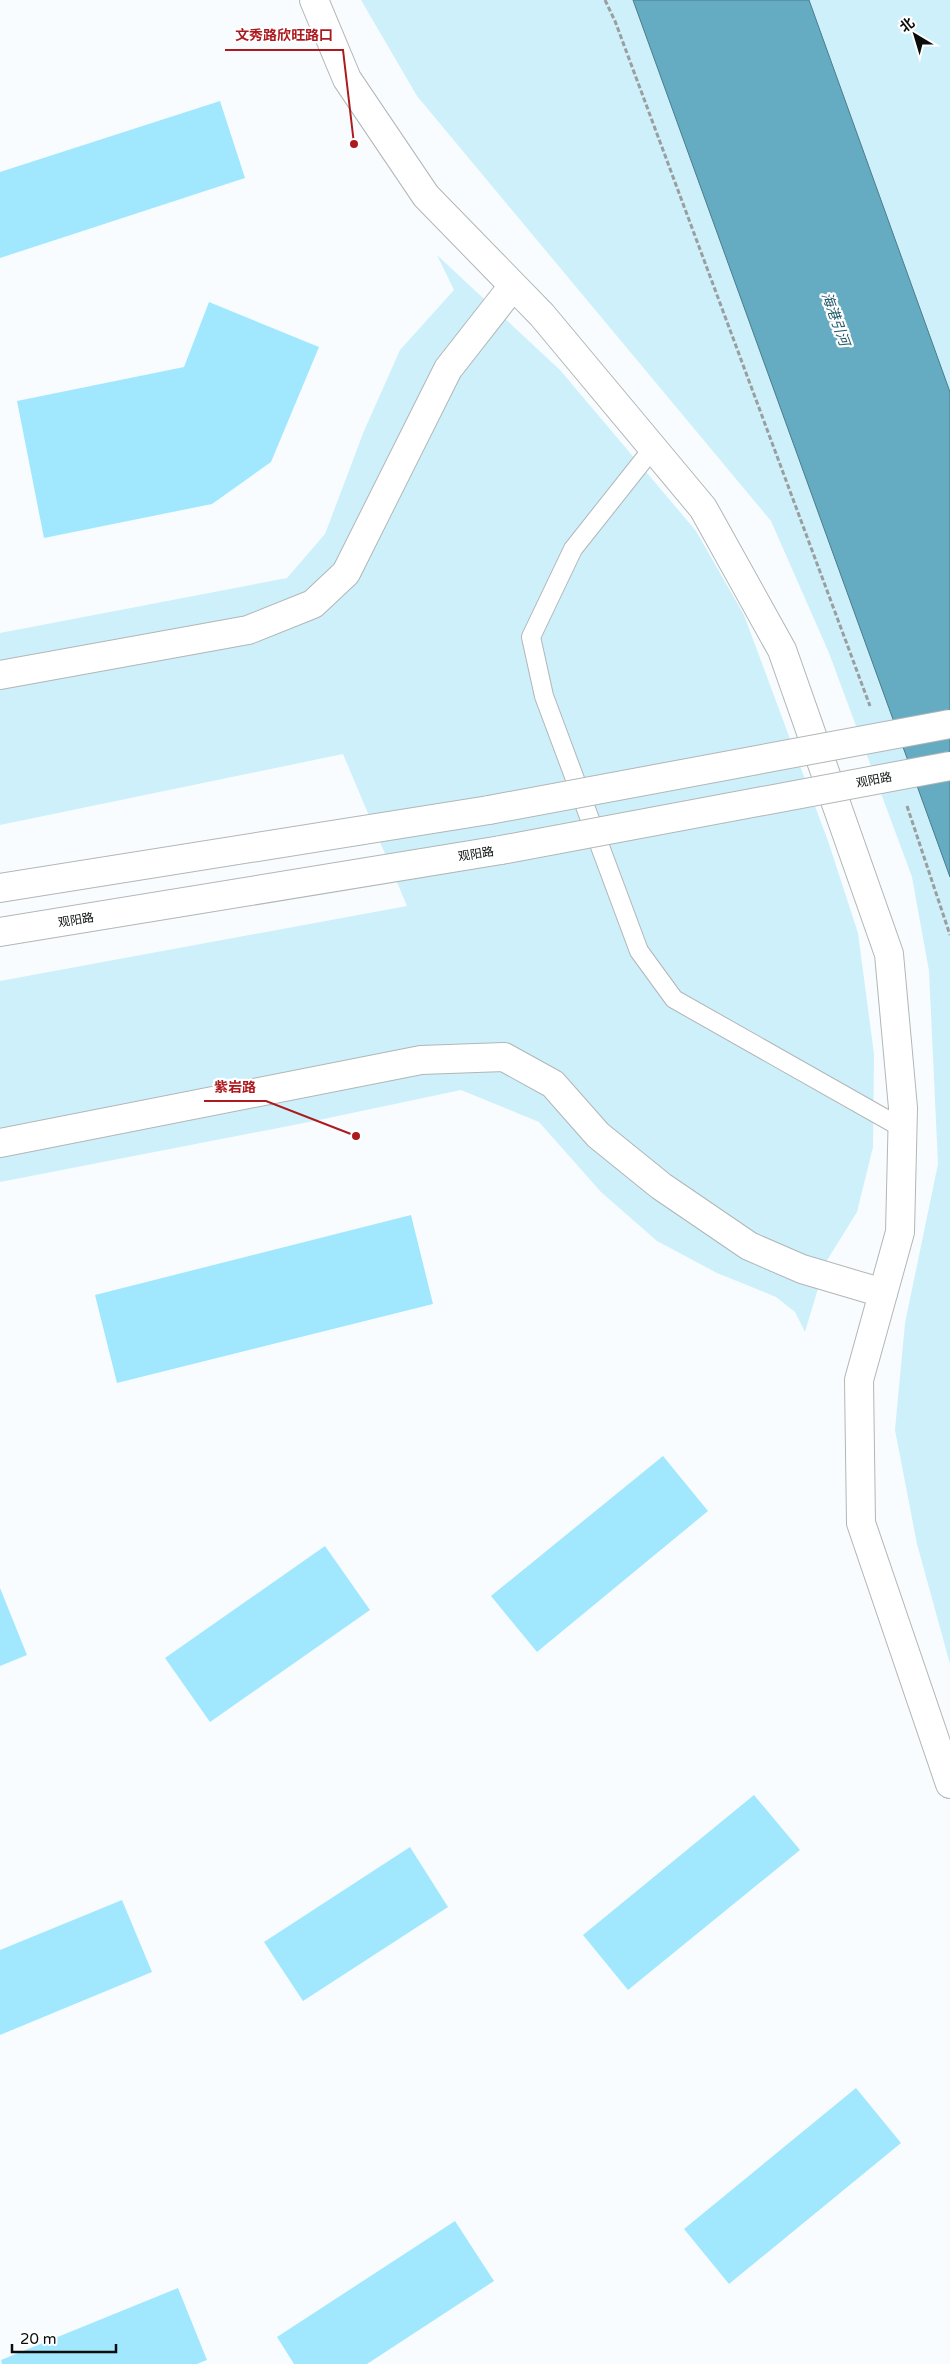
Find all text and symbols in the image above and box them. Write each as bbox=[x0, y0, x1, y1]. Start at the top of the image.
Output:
north arrow bbox=[890, 10, 940, 60]
text: 北 bbox=[897, 14, 918, 36]
callout: 文秀路欣旺路口 bbox=[225, 21, 343, 50]
text: 文秀路欣旺路口 bbox=[235, 27, 333, 44]
water label: 海港引河 bbox=[818, 290, 854, 351]
street label: 观阳路 bbox=[855, 770, 893, 790]
street label: 观阳路 bbox=[457, 844, 495, 864]
street label: 观阳路 bbox=[57, 910, 95, 930]
callout: 紫岩路 bbox=[204, 1072, 266, 1101]
text: 紫岩路 bbox=[214, 1079, 256, 1096]
scale bar bbox=[12, 2322, 116, 2354]
text: 20 m bbox=[20, 2330, 57, 2348]

